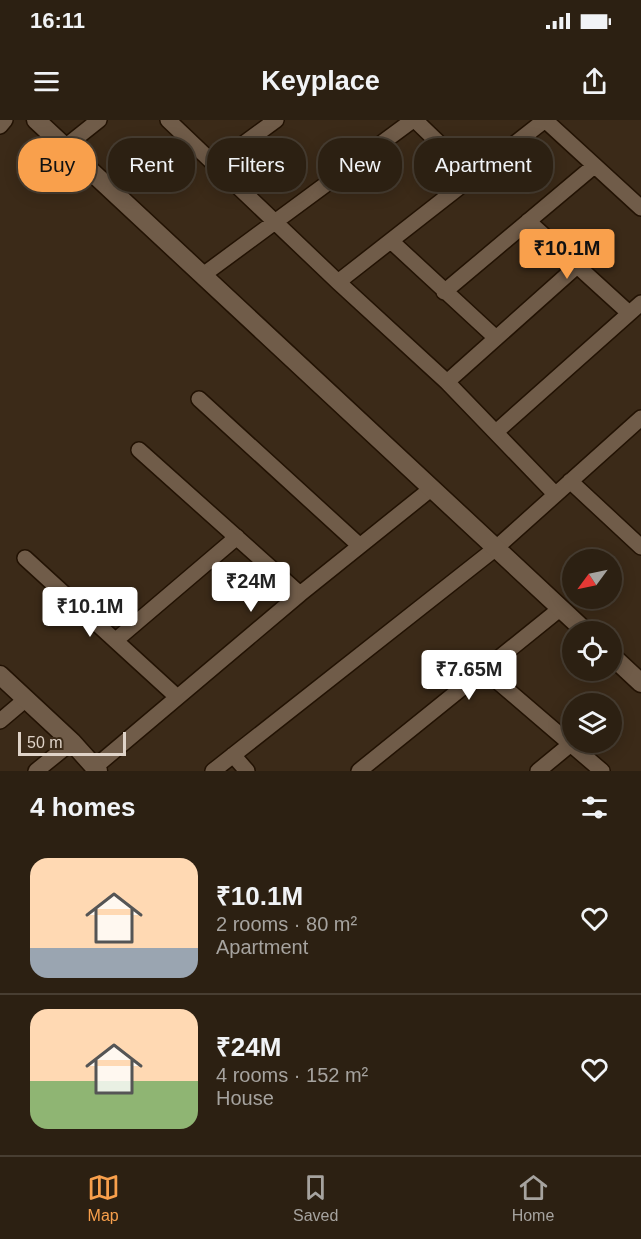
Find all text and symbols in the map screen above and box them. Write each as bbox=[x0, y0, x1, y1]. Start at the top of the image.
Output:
text: 16:11 bbox=[30, 8, 85, 33]
icon: menu bbox=[30, 65, 63, 98]
icon: share bbox=[578, 65, 611, 98]
text: Keyplace bbox=[261, 66, 380, 96]
chip: Buy bbox=[18, 138, 96, 192]
chip: Rent bbox=[108, 138, 195, 192]
chip: Filters bbox=[207, 138, 306, 192]
chip: New bbox=[318, 138, 402, 192]
chip: Apartment bbox=[414, 138, 553, 192]
pin: ₹10.1M bbox=[518, 229, 616, 280]
text: ₹10.1M bbox=[533, 237, 601, 259]
north arrow bbox=[562, 549, 622, 609]
map controls bbox=[562, 549, 622, 753]
pin: ₹24M bbox=[215, 562, 287, 613]
text: ₹24M bbox=[226, 570, 276, 592]
pin: ₹10.1M bbox=[41, 587, 139, 638]
text: ₹10.1M bbox=[56, 595, 124, 617]
button: locate bbox=[562, 621, 622, 681]
pin: ₹7.65M bbox=[420, 650, 518, 701]
text: ₹7.65M bbox=[435, 658, 503, 680]
button: layers bbox=[562, 693, 622, 753]
scale bar bbox=[18, 729, 126, 756]
text: 50 m bbox=[27, 734, 63, 751]
icon: filters bbox=[578, 791, 611, 824]
text: 4 homes bbox=[30, 792, 136, 822]
text: ₹10.1M bbox=[216, 881, 303, 911]
icon: home bbox=[78, 882, 150, 954]
icon: heart bbox=[578, 902, 611, 935]
text: 2 rooms · 80 m² bbox=[216, 913, 357, 935]
text: Apartment bbox=[216, 936, 308, 958]
text: ₹24M bbox=[216, 1032, 281, 1062]
icon: home bbox=[78, 1033, 150, 1105]
icon: heart bbox=[578, 1053, 611, 1086]
text: 4 rooms · 152 m² bbox=[216, 1064, 368, 1086]
text: House bbox=[216, 1087, 274, 1109]
tab: Map bbox=[87, 1171, 120, 1225]
tab: Saved bbox=[293, 1171, 338, 1225]
tab: Home bbox=[512, 1171, 554, 1225]

